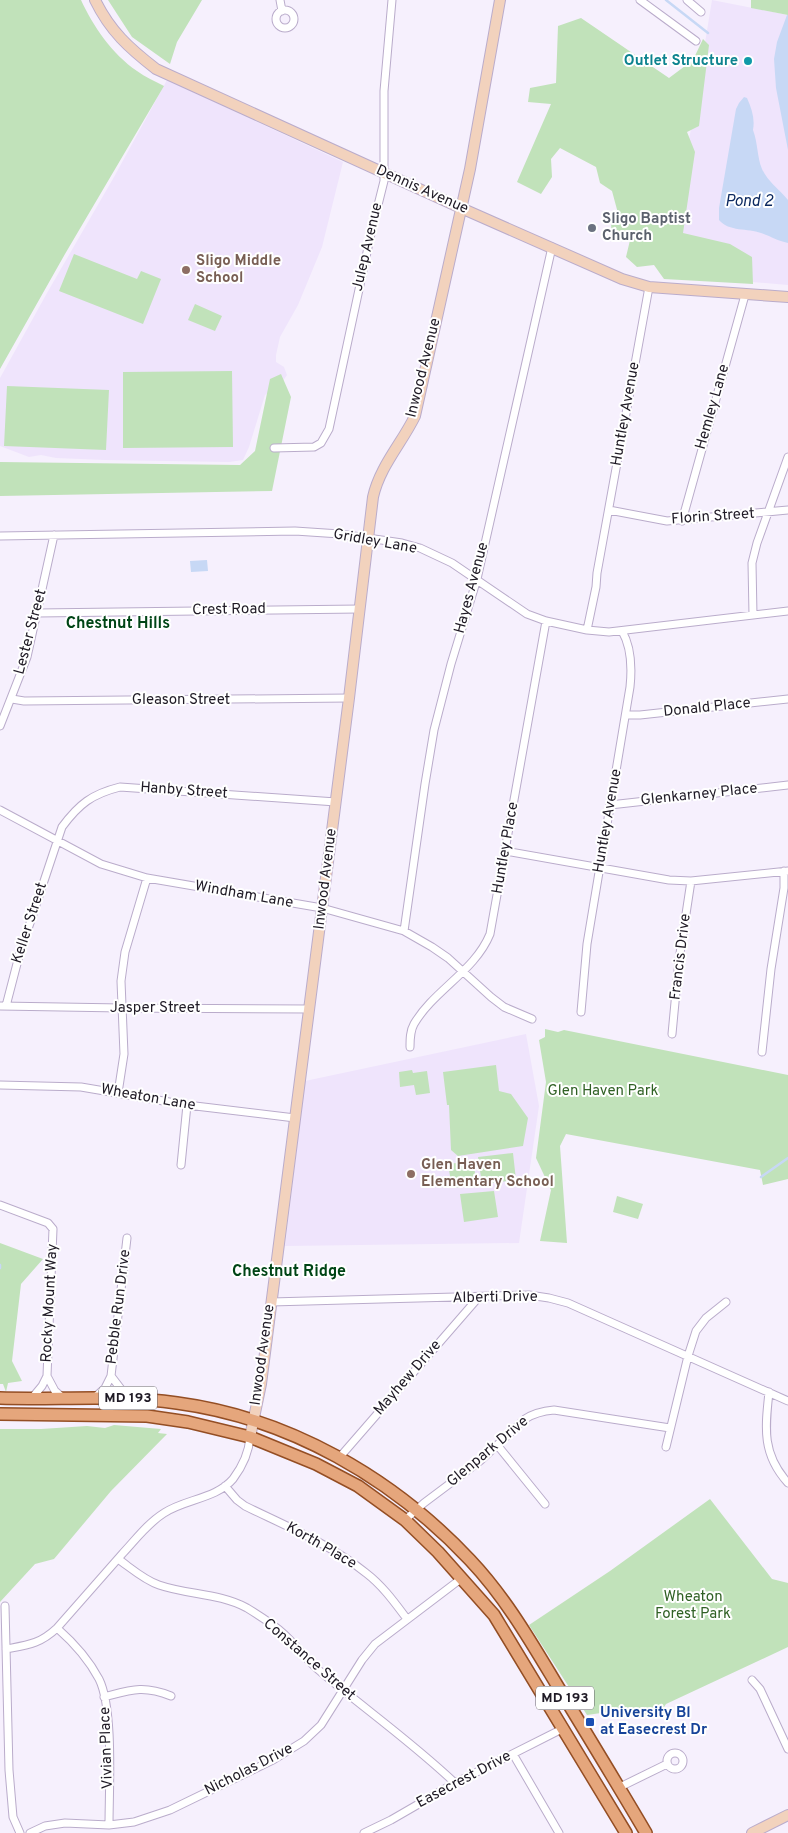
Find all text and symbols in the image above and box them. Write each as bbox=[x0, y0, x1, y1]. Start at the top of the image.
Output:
place label: Outlet Structure bbox=[624, 52, 738, 71]
marker: Outlet Structure bbox=[742, 55, 754, 67]
street label: Dennis Avenue bbox=[373, 161, 471, 219]
water label: Pond 2 bbox=[725, 192, 774, 212]
street label: Julep Avenue bbox=[349, 201, 387, 293]
place label: Sligo Baptist Church bbox=[602, 210, 691, 246]
marker: Sligo Baptist Church bbox=[586, 222, 598, 234]
place label: Sligo Middle School bbox=[196, 252, 281, 288]
marker: Sligo Middle School bbox=[180, 264, 192, 276]
street label: Inwood Avenue bbox=[402, 316, 446, 420]
street label: Huntley Avenue bbox=[607, 360, 645, 468]
street label: Hemley Lane bbox=[692, 362, 734, 452]
street label: Florin Street bbox=[671, 505, 755, 529]
street label: Gridley Lane bbox=[332, 525, 418, 559]
street label: Hayes Avenue bbox=[451, 540, 493, 636]
street label: Lester Street bbox=[10, 587, 52, 677]
street label: Crest Road bbox=[192, 600, 266, 620]
district label: Chestnut Hills bbox=[66, 614, 170, 634]
street label: Gleason Street bbox=[132, 691, 230, 710]
street label: Donald Place bbox=[662, 694, 752, 722]
street label: Huntley Avenue bbox=[589, 767, 627, 875]
street label: Hanby Street bbox=[140, 778, 228, 804]
street label: Glenkarney Place bbox=[640, 779, 758, 811]
street label: Huntley Place bbox=[489, 801, 523, 895]
street label: Inwood Avenue bbox=[310, 827, 342, 931]
street label: Windham Lane bbox=[193, 877, 295, 913]
street label: Keller Street bbox=[8, 880, 52, 966]
street label: Francis Drive bbox=[666, 913, 696, 1001]
street label: Jasper Street bbox=[110, 999, 200, 1018]
street label: Wheaton Lane bbox=[99, 1080, 197, 1116]
park label: Glen Haven Park bbox=[547, 1082, 659, 1101]
place label: Glen Haven Elementary School bbox=[421, 1156, 554, 1192]
marker: Glen Haven Elementary School bbox=[405, 1168, 417, 1180]
street label: Rocky Mount Way bbox=[37, 1243, 63, 1363]
street label: Pebble Run Drive bbox=[103, 1248, 135, 1366]
district label: Chestnut Ridge bbox=[232, 1262, 346, 1282]
street label: Alberti Drive bbox=[452, 1288, 538, 1308]
street label: Inwood Avenue bbox=[247, 1303, 279, 1407]
street label: Mayhew Drive bbox=[370, 1336, 446, 1420]
road number: MD 193 bbox=[99, 1386, 157, 1410]
street label: Glenpark Drive bbox=[443, 1412, 533, 1492]
street label: Korth Place bbox=[282, 1518, 360, 1574]
park label: Wheaton Forest Park bbox=[655, 1588, 731, 1624]
street label: Constance Street bbox=[259, 1615, 359, 1705]
road number: MD 193 bbox=[536, 1686, 594, 1710]
place label: University Bl at Easecrest Dr bbox=[600, 1704, 708, 1740]
street label: Vivian Place bbox=[96, 1707, 118, 1789]
marker: University Bl at Easecrest Dr bbox=[584, 1716, 596, 1728]
street label: Nicholas Drive bbox=[202, 1740, 296, 1800]
street label: Easecrest Drive bbox=[413, 1747, 515, 1813]

